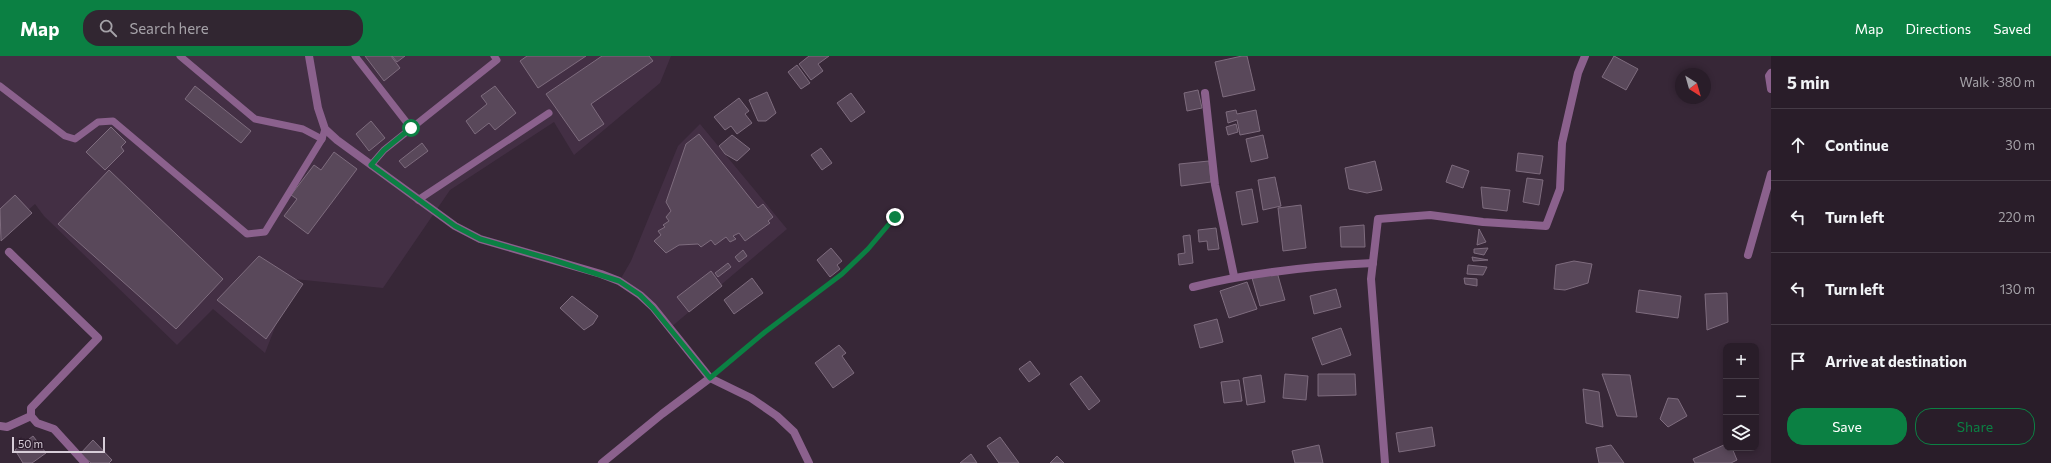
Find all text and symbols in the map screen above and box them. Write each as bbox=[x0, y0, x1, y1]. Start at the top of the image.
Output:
search box bbox=[83, 10, 363, 46]
text: Map bbox=[20, 17, 59, 40]
icon: search bbox=[97, 17, 119, 39]
text: Search here bbox=[129, 19, 209, 37]
text: Map bbox=[1855, 20, 1884, 37]
text: Directions bbox=[1906, 20, 1971, 37]
text: Saved bbox=[1993, 20, 2031, 37]
north arrow bbox=[1675, 68, 1711, 104]
text: 5 min bbox=[1787, 72, 1830, 93]
text: Walk · 380 m bbox=[1960, 74, 2035, 90]
route start bbox=[402, 119, 420, 137]
icon: ahead bbox=[1787, 134, 1809, 156]
text: Continue bbox=[1825, 136, 1889, 154]
text: 30 m bbox=[2005, 137, 2035, 153]
icon: left bbox=[1787, 206, 1809, 228]
route end bbox=[886, 208, 904, 226]
text: Turn left bbox=[1825, 208, 1884, 226]
text: 220 m bbox=[1998, 209, 2035, 225]
icon: left bbox=[1787, 278, 1809, 300]
text: Turn left bbox=[1825, 280, 1884, 298]
text: 130 m bbox=[2000, 281, 2035, 297]
map controls bbox=[1723, 343, 1759, 451]
button: + bbox=[1723, 343, 1759, 379]
icon: arrive bbox=[1787, 350, 1809, 372]
text: Arrive at destination bbox=[1825, 352, 1967, 370]
button: − bbox=[1723, 379, 1759, 415]
button: Save bbox=[1787, 408, 1907, 445]
button: Share bbox=[1915, 408, 2035, 445]
button: layers bbox=[1723, 415, 1759, 451]
scale bar bbox=[12, 435, 105, 454]
text: 50 m bbox=[18, 437, 43, 450]

